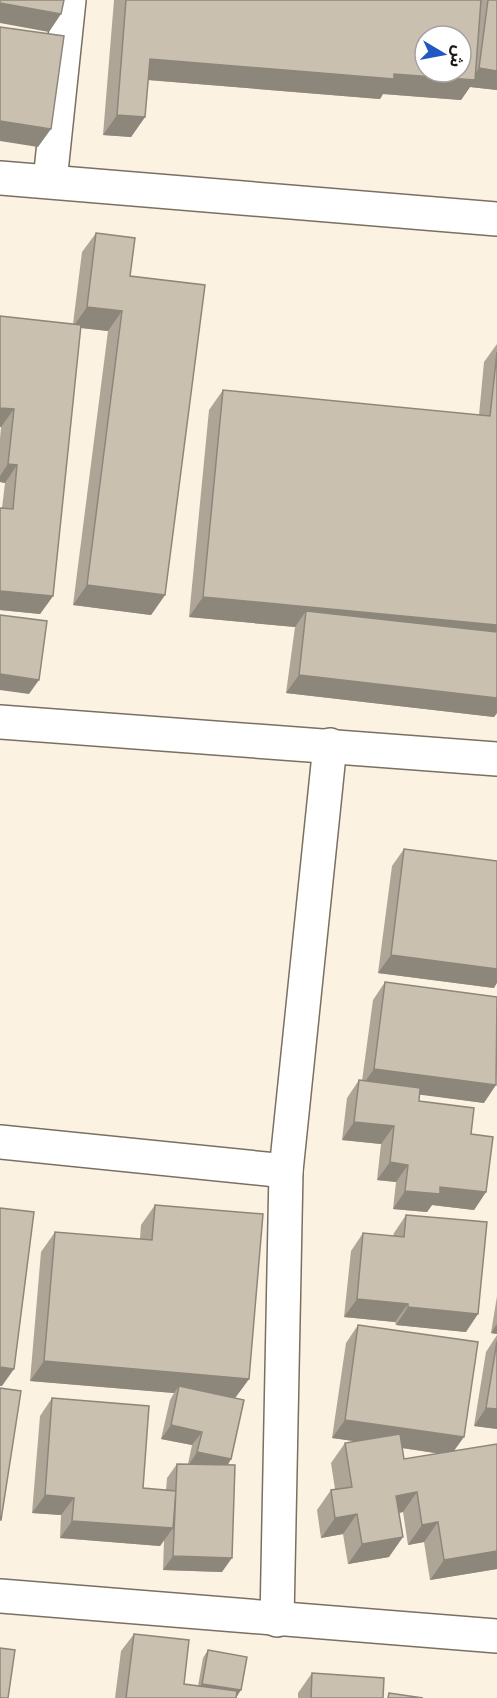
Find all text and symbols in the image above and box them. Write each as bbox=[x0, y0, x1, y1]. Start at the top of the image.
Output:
north arrow bbox=[413, 24, 473, 84]
text: ش bbox=[444, 44, 471, 69]

